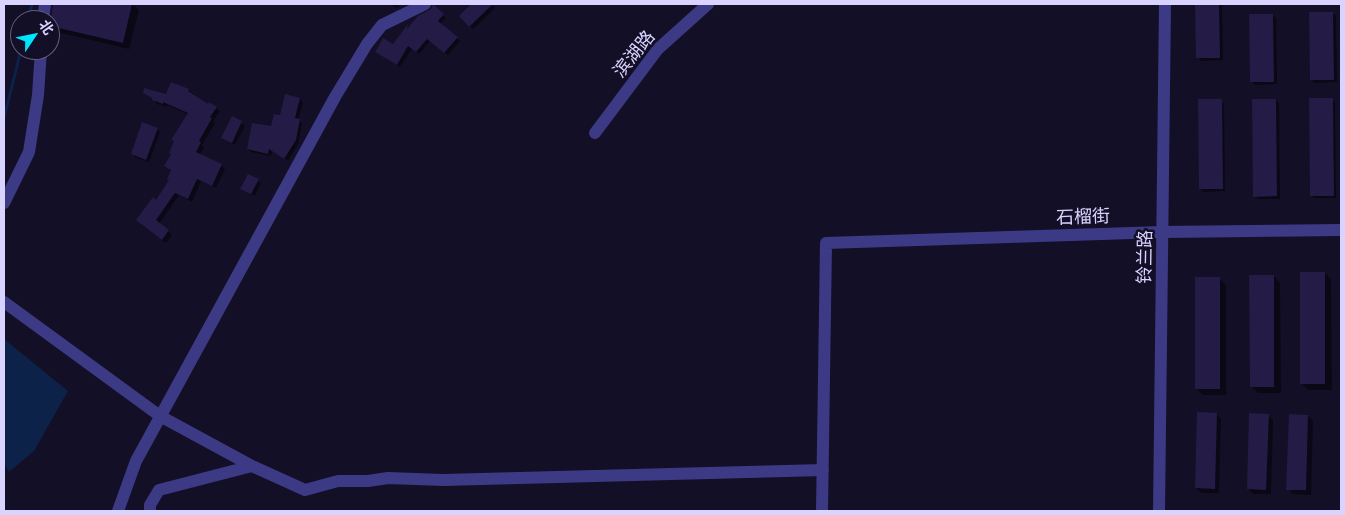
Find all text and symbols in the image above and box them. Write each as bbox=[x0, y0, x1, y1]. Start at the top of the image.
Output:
north arrow bbox=[10, 10, 60, 60]
text: 北 bbox=[36, 16, 58, 37]
street label: 滨湖路 bbox=[609, 26, 659, 82]
street label: 石榴街 bbox=[1056, 205, 1110, 229]
street label: 铃兰路 bbox=[1134, 230, 1156, 284]

